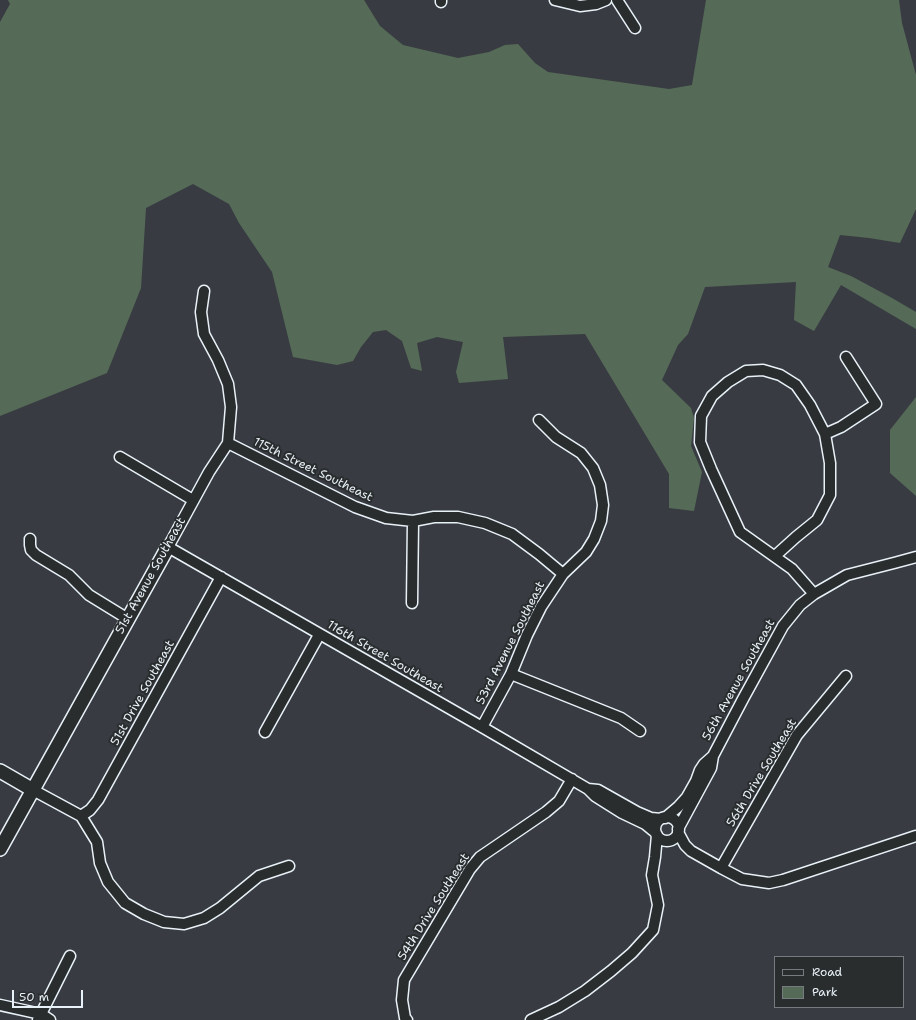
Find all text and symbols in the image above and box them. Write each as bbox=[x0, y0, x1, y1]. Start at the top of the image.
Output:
street label: 115th Street Southeast bbox=[251, 435, 375, 505]
street label: 51st Avenue Southeast bbox=[113, 515, 189, 637]
street label: 53rd Avenue Southeast bbox=[474, 579, 548, 707]
street label: 56th Avenue Southeast bbox=[700, 617, 778, 743]
street label: 116th Street Southeast bbox=[324, 618, 446, 696]
street label: 51st Drive Southeast bbox=[108, 638, 178, 748]
street label: 56th Drive Southeast bbox=[724, 716, 800, 830]
street label: 54th Drive Southeast bbox=[395, 851, 473, 963]
legend bbox=[774, 956, 904, 1008]
text: Road bbox=[812, 964, 842, 980]
scale bar bbox=[14, 982, 85, 1008]
text: Park bbox=[812, 984, 838, 1000]
text: 50 m bbox=[19, 989, 49, 1005]

